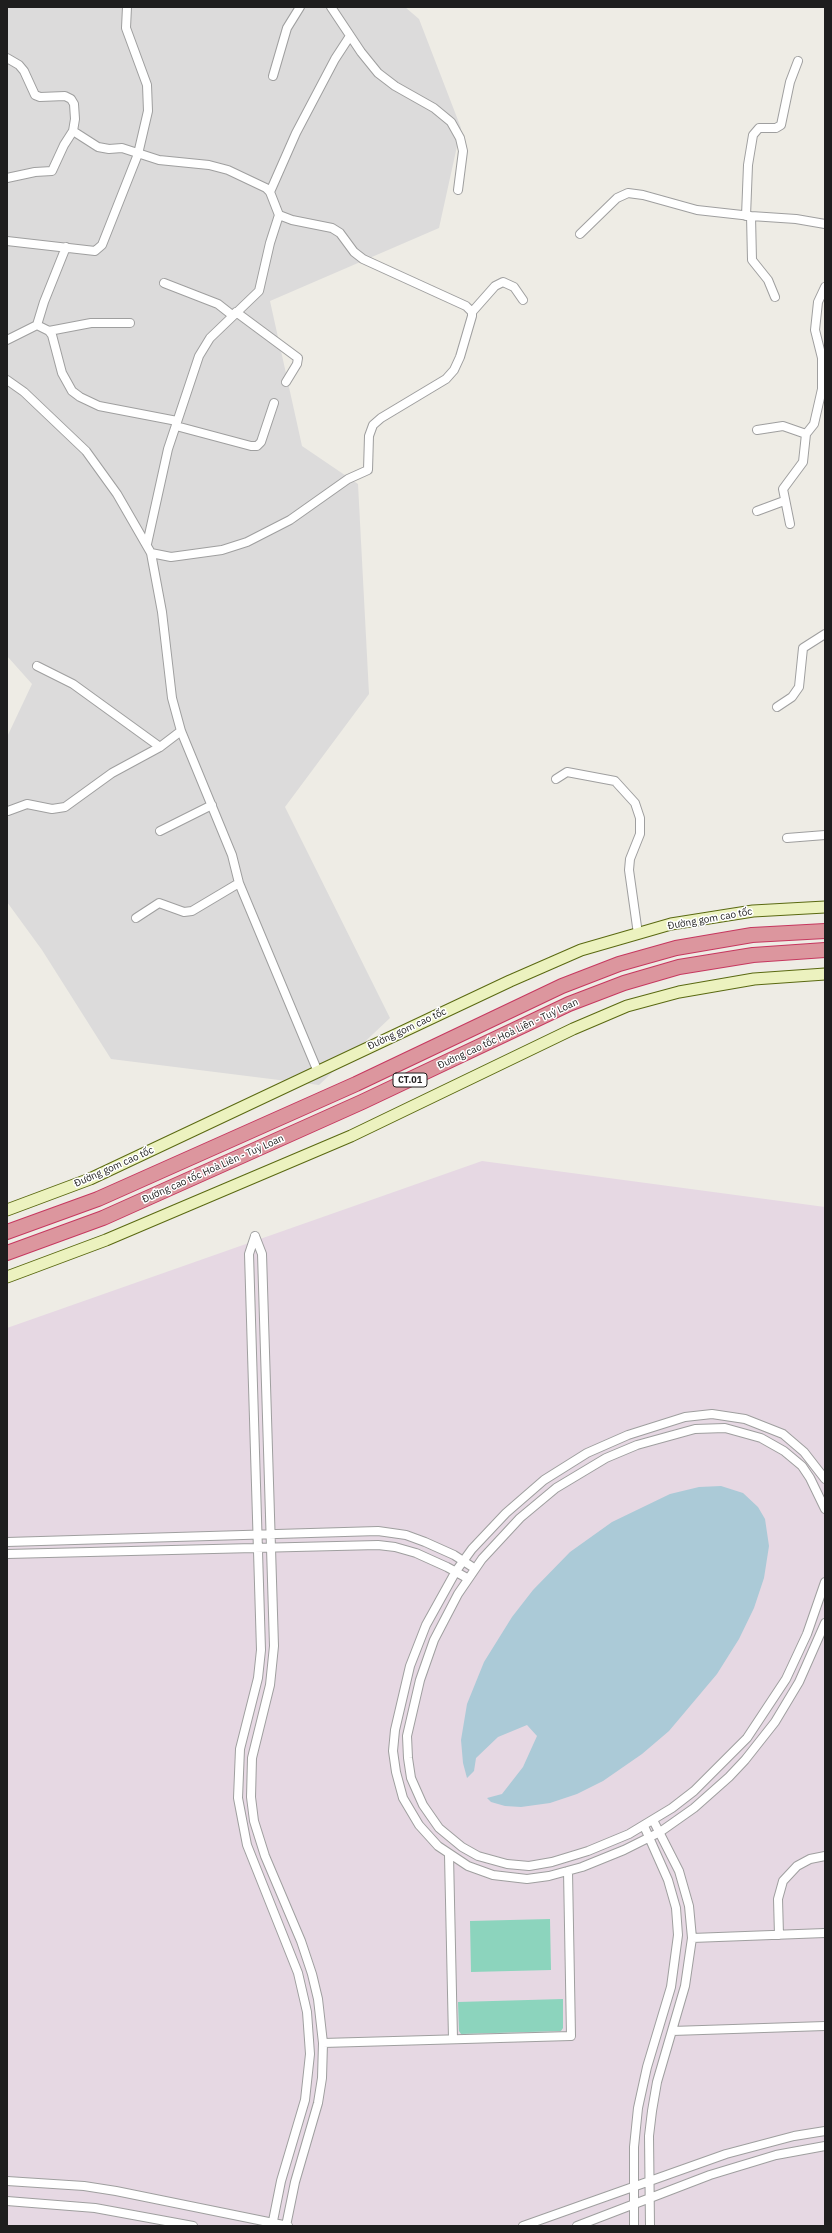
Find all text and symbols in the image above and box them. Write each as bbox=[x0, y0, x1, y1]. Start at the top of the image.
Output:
street label: Đường gom cao tốc bbox=[667, 906, 753, 932]
street label: Đường cao tốc Hoà Liên - Tuý Loan bbox=[436, 996, 580, 1072]
street label: Đường gom cao tốc bbox=[366, 1005, 448, 1053]
road number: CT.01 bbox=[393, 1073, 427, 1087]
street label: Đường cao tốc Hoà Liên - Tuý Loan bbox=[140, 1132, 286, 1206]
street label: Đường gom cao tốc bbox=[72, 1144, 156, 1190]

